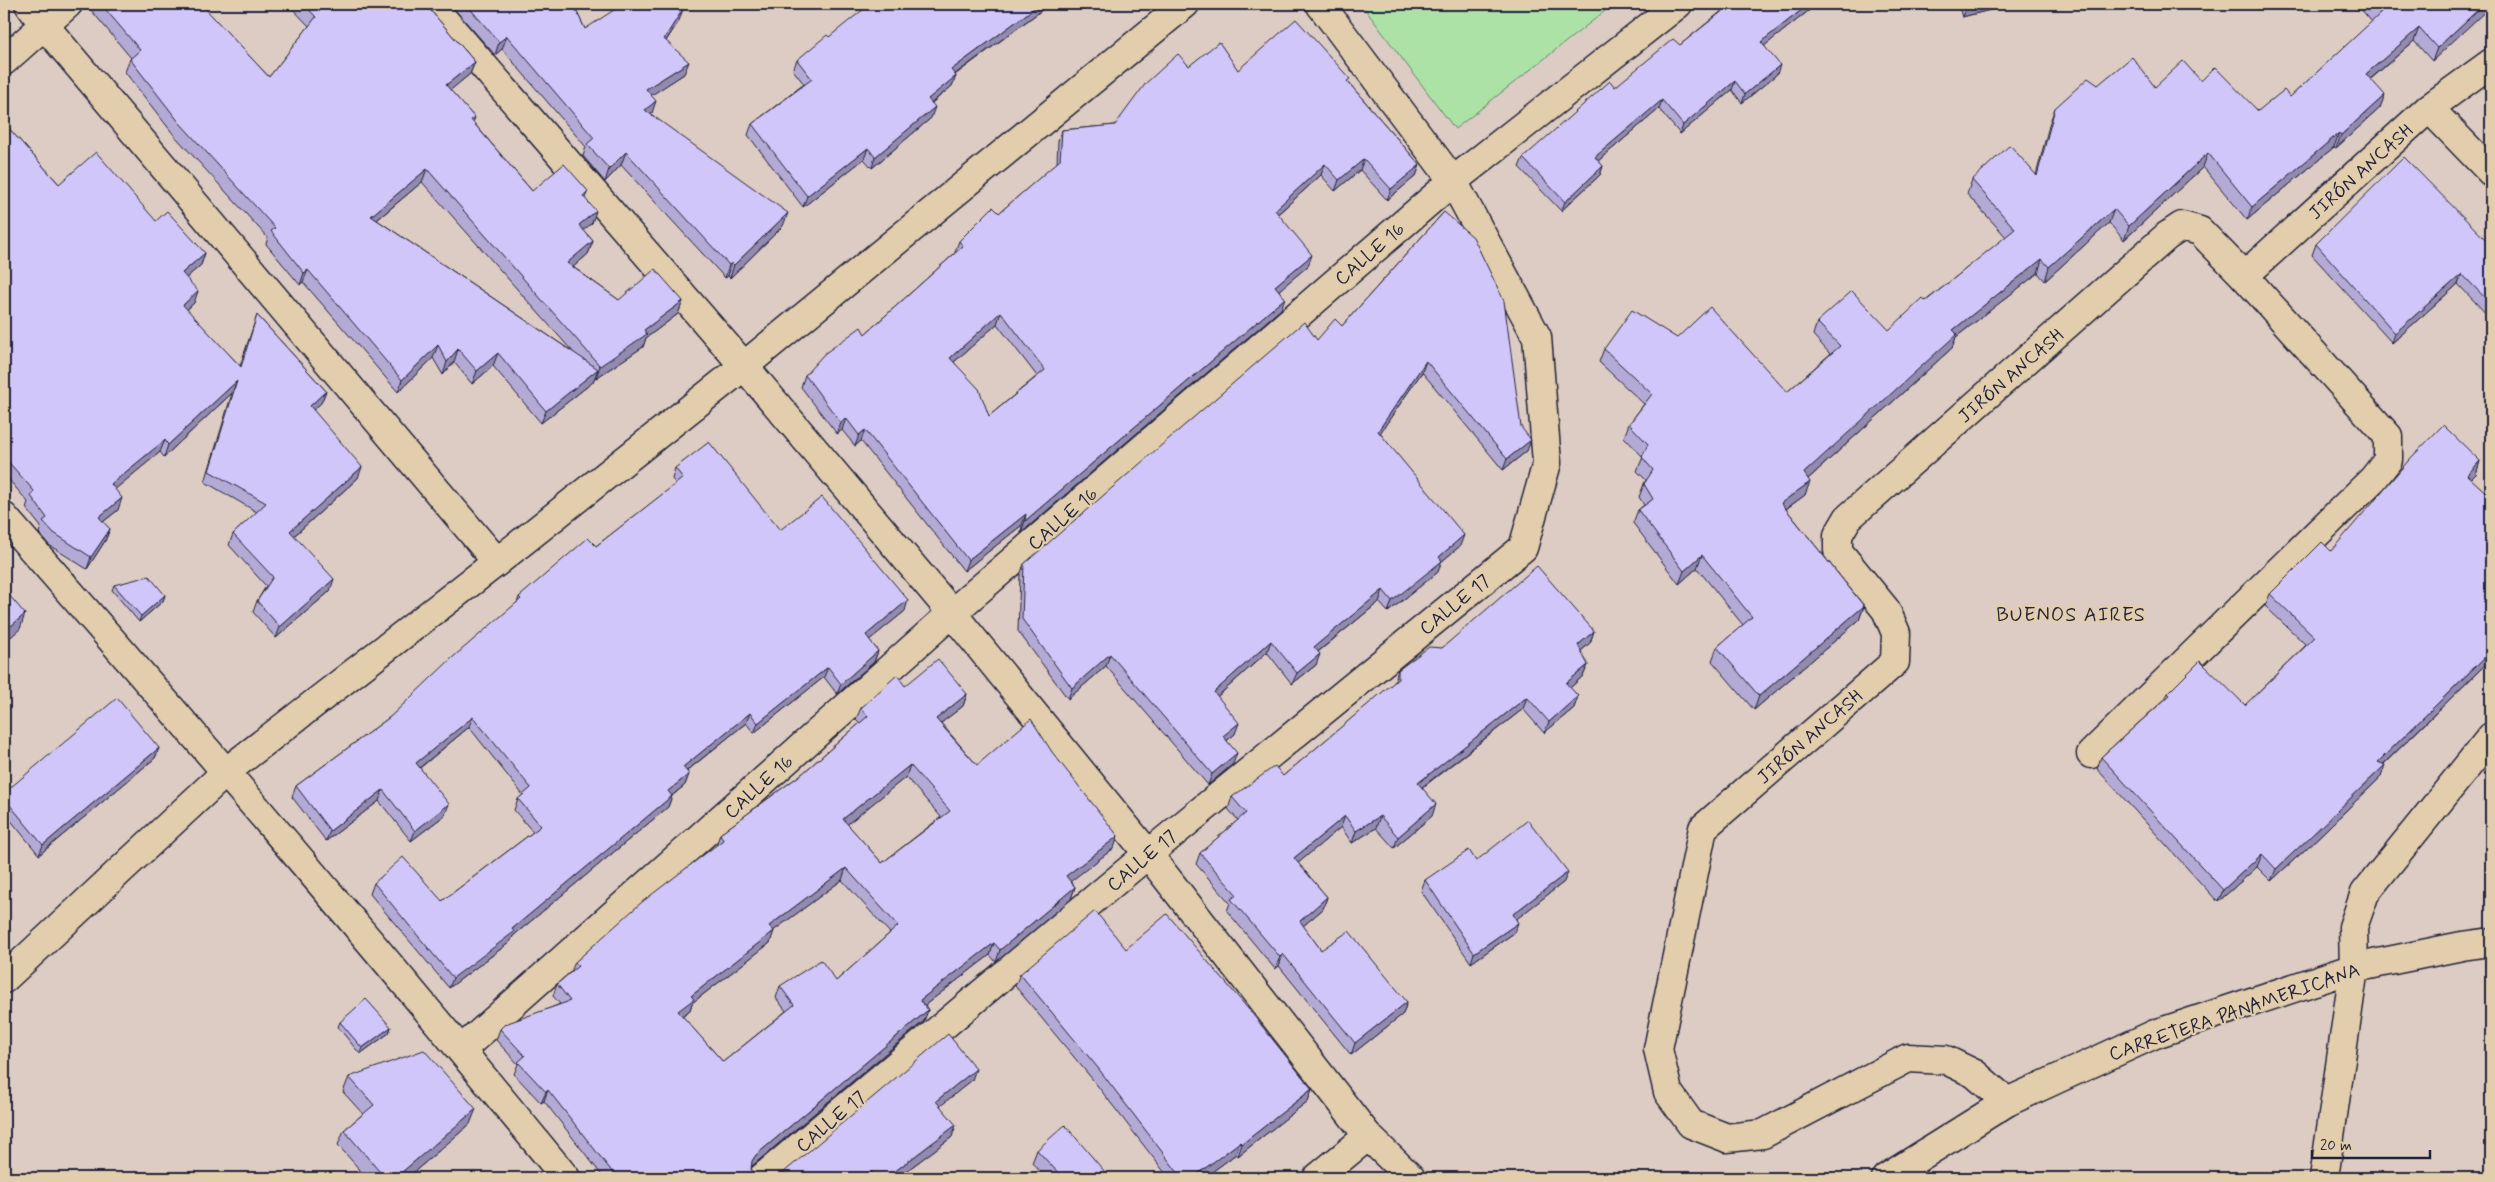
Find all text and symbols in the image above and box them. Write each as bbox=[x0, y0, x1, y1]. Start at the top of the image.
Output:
street label: JIRÓN ANCASH bbox=[2303, 119, 2419, 226]
street label: CALLE 16 bbox=[1330, 217, 1410, 291]
street label: JIRÓN ANCASH bbox=[1953, 323, 2069, 429]
street label: CALLE 16 bbox=[1023, 482, 1103, 556]
street label: CALLE 17 bbox=[1414, 569, 1495, 641]
district label: BUENOS AIRES bbox=[1996, 602, 2146, 629]
street label: JIRÓN ANCASH bbox=[1752, 684, 1868, 790]
street label: CALLE 16 bbox=[719, 749, 799, 825]
street label: CALLE 17 bbox=[1102, 825, 1182, 898]
street label: CARRETERA PANAMERICANA bbox=[2106, 958, 2363, 1067]
street label: CALLE 17 bbox=[791, 1086, 871, 1159]
scale bar bbox=[2312, 1127, 2430, 1159]
text: 20 m bbox=[2320, 1136, 2352, 1156]

